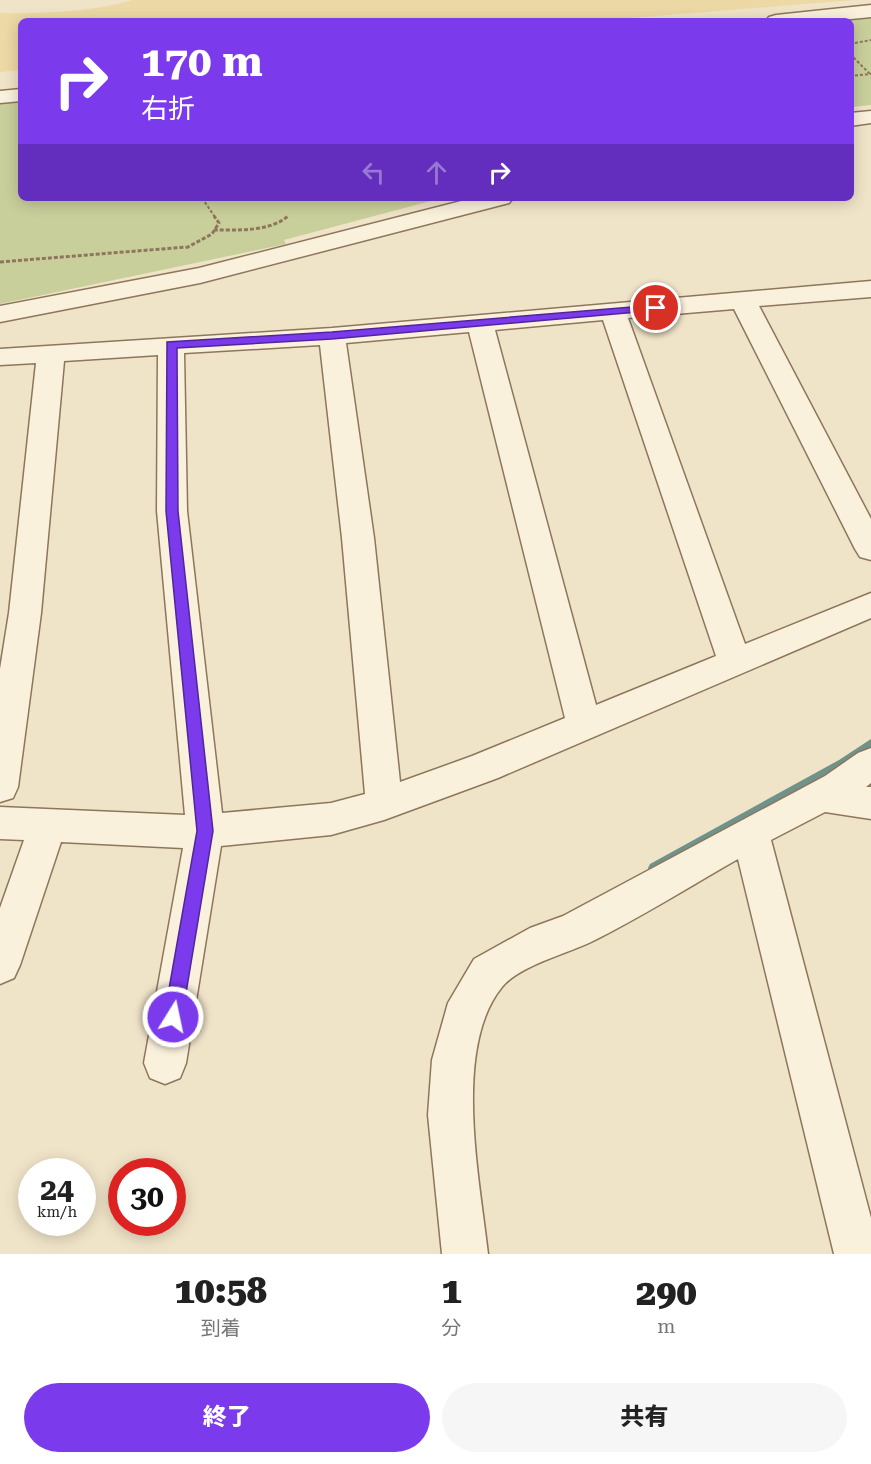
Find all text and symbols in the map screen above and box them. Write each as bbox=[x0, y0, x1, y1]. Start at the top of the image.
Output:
text: 170 m bbox=[141, 37, 263, 86]
icon: right bbox=[42, 42, 120, 120]
text: 右折 bbox=[141, 93, 195, 125]
icon: left bbox=[357, 156, 390, 189]
icon: ahead bbox=[420, 156, 453, 189]
icon: right bbox=[483, 156, 516, 189]
pin bbox=[630, 282, 681, 333]
icon: arrive bbox=[639, 291, 672, 324]
position arrow bbox=[141, 985, 205, 1049]
speed limit sign: 30 bbox=[108, 1158, 186, 1236]
text: 24 bbox=[40, 1172, 74, 1207]
text: km/h bbox=[37, 1203, 77, 1221]
text: 10:58 bbox=[174, 1270, 267, 1312]
text: 1 bbox=[441, 1270, 462, 1312]
text: 290 bbox=[636, 1272, 697, 1314]
text: m bbox=[657, 1314, 675, 1338]
text: 到着 bbox=[201, 1316, 241, 1340]
text: 分 bbox=[442, 1316, 462, 1340]
button: 終了 bbox=[24, 1383, 430, 1452]
button: 共有 bbox=[442, 1383, 847, 1452]

